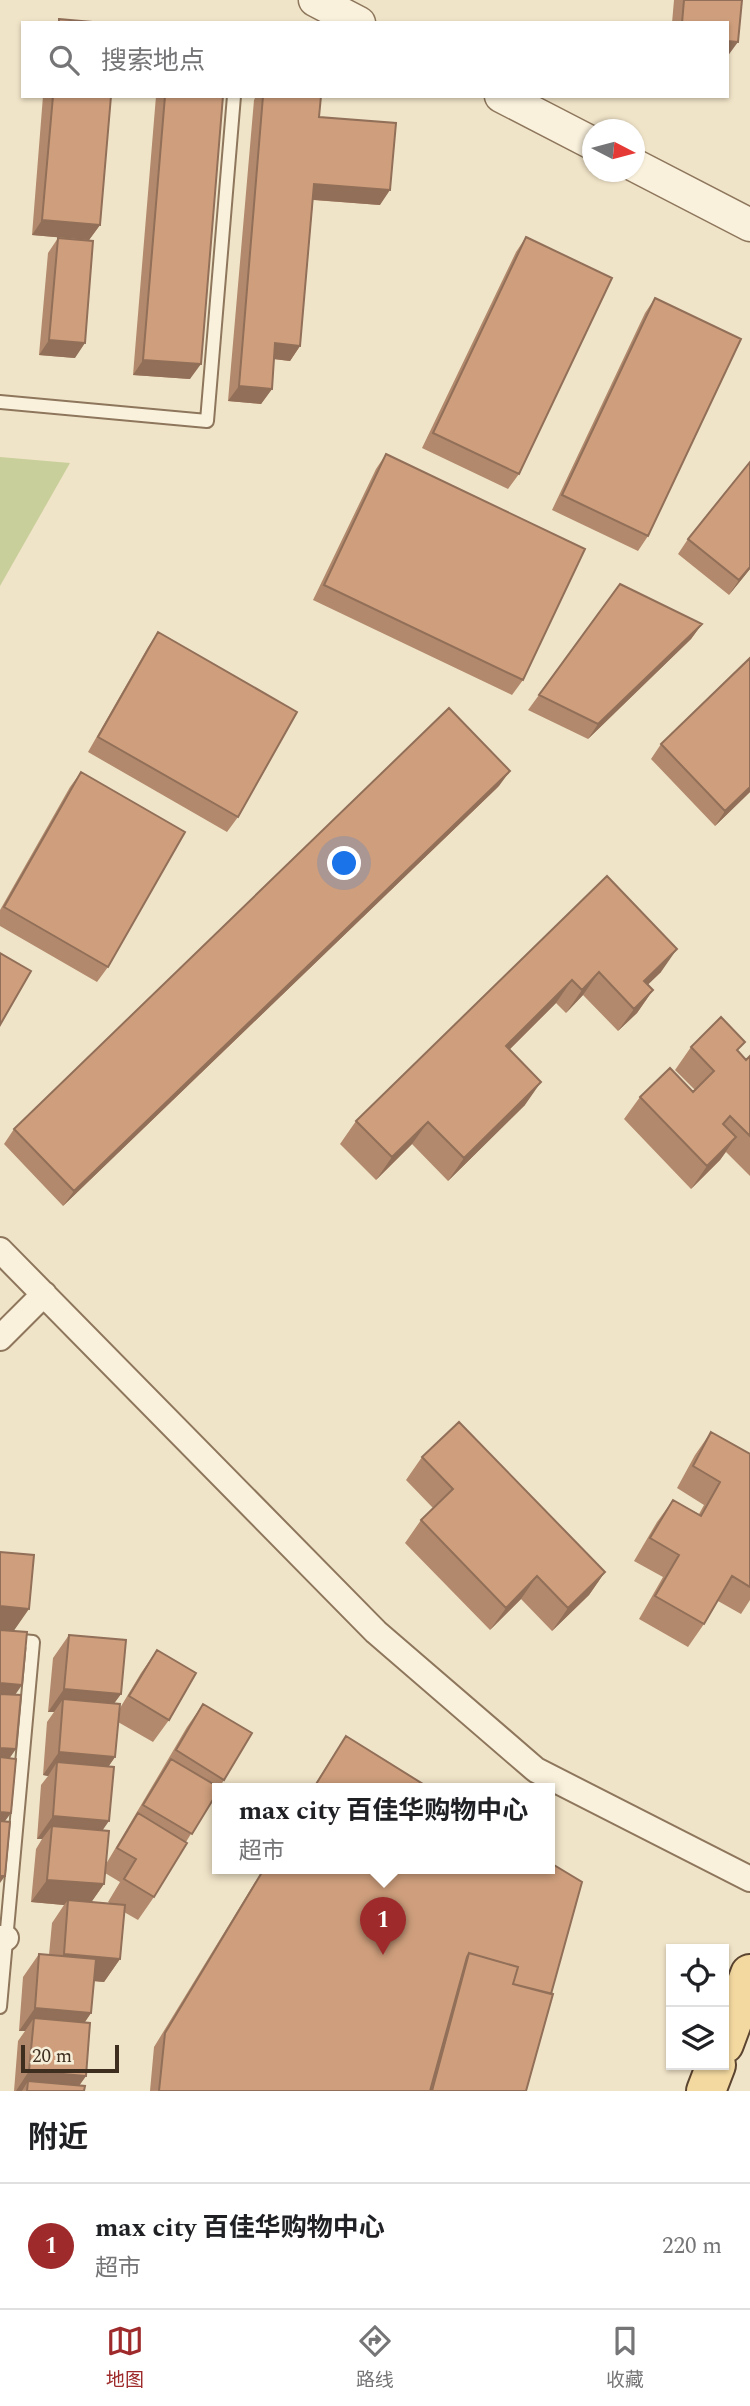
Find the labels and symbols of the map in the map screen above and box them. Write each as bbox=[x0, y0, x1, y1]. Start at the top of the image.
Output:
north arrow bbox=[582, 119, 645, 182]
your location bbox=[327, 846, 361, 880]
pin: 1 bbox=[360, 1897, 406, 1955]
scale bar bbox=[21, 2042, 119, 2074]

